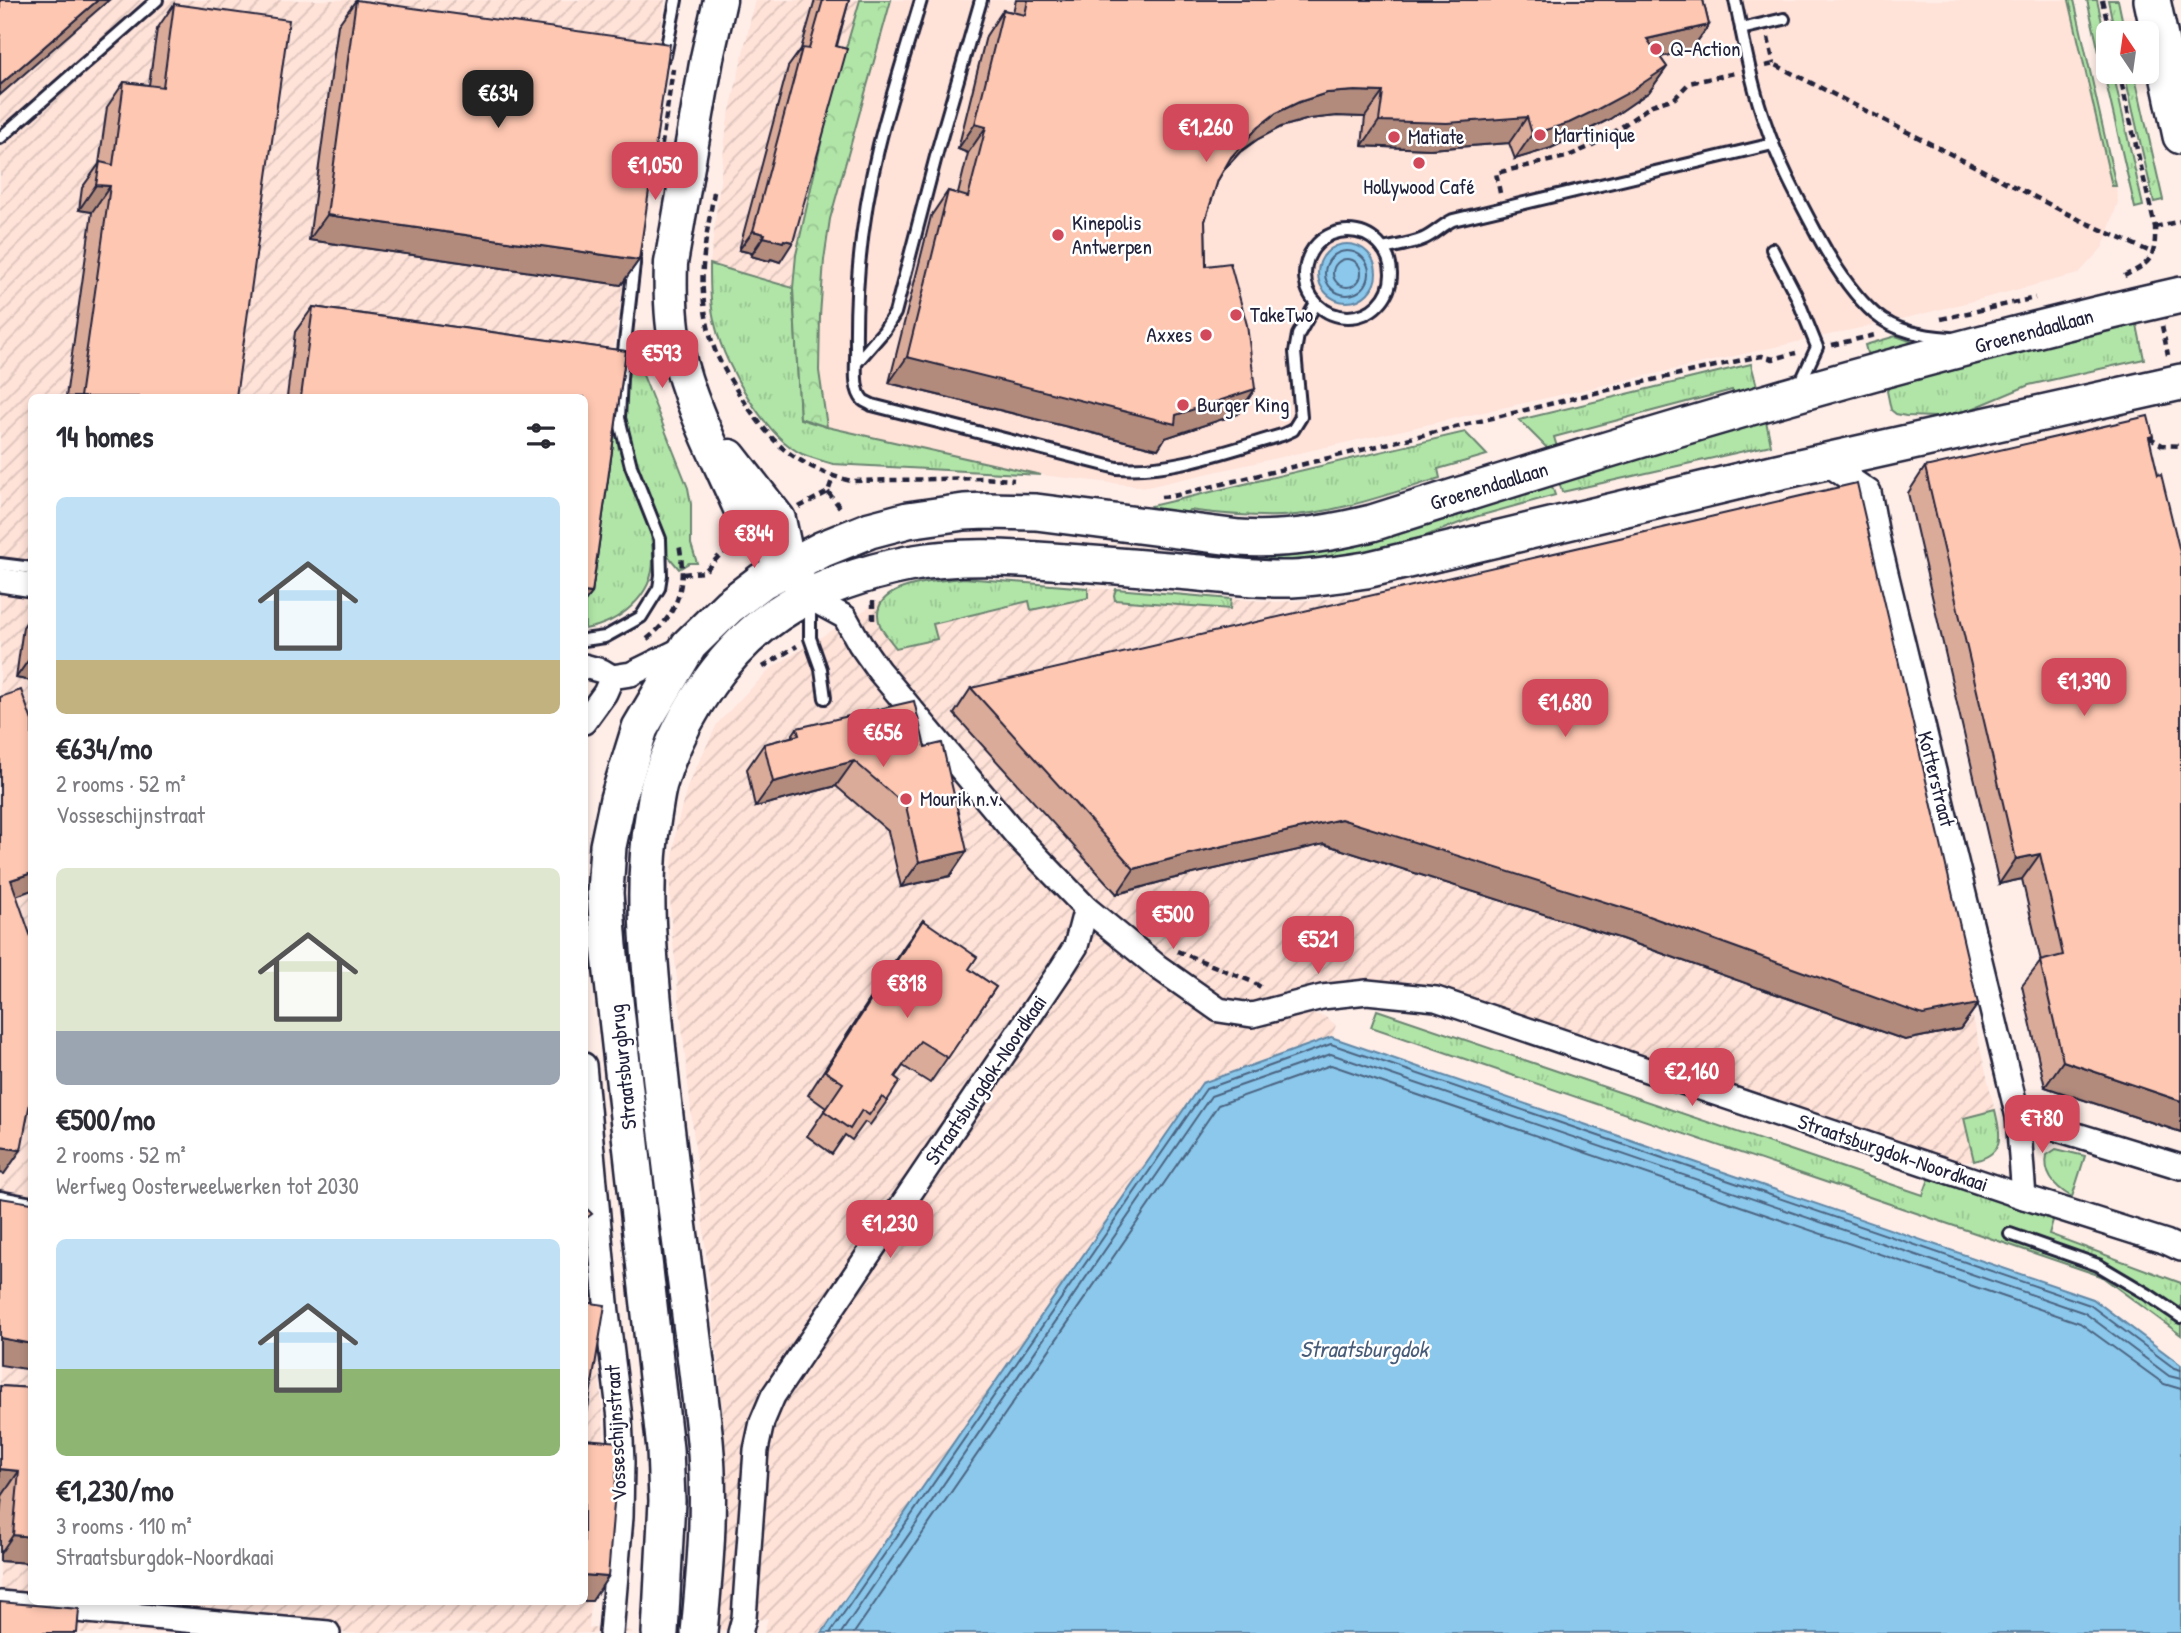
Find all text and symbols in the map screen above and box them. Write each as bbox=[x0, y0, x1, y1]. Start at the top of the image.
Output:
north arrow bbox=[2096, 21, 2160, 84]
map controls bbox=[2096, 21, 2159, 84]
place label: Q-Action bbox=[1670, 34, 1741, 63]
marker: Q-Action bbox=[1648, 41, 1664, 57]
pin: €634 bbox=[457, 71, 539, 130]
text: €634 bbox=[478, 77, 518, 108]
pin: €1,260 bbox=[1149, 104, 1263, 164]
text: €1,260 bbox=[1179, 111, 1233, 142]
place label: Martinique bbox=[1554, 120, 1635, 149]
place label: Matiate bbox=[1408, 122, 1464, 151]
marker: Martinique bbox=[1532, 127, 1548, 143]
marker: Matiate bbox=[1386, 129, 1402, 145]
pin: €1,050 bbox=[598, 142, 712, 202]
text: €1,050 bbox=[628, 149, 682, 180]
marker: Hollywood Café bbox=[1411, 155, 1427, 171]
place label: Hollywood Café bbox=[1363, 172, 1475, 201]
place label: Kinepolis Antwerpen bbox=[1072, 208, 1152, 261]
marker: Kinepolis Antwerpen bbox=[1050, 227, 1066, 243]
place label: TakeTwo bbox=[1250, 300, 1313, 329]
street label: Groenendaallaan bbox=[1971, 301, 2097, 360]
marker: TakeTwo bbox=[1228, 307, 1244, 323]
place label: Axxes bbox=[1146, 320, 1192, 349]
marker: Axxes bbox=[1198, 327, 1214, 343]
pin: €593 bbox=[621, 330, 703, 390]
text: €593 bbox=[642, 337, 682, 368]
place label: Burger King bbox=[1197, 390, 1289, 419]
marker: Burger King bbox=[1175, 397, 1191, 413]
text: 14 homes bbox=[56, 416, 154, 456]
icon: filters bbox=[522, 417, 560, 455]
street label: Groenendaallaan bbox=[1426, 454, 1551, 517]
pin: €844 bbox=[713, 510, 795, 570]
text: €844 bbox=[735, 517, 773, 548]
icon: home bbox=[245, 543, 371, 669]
pin: €1,390 bbox=[2027, 658, 2141, 718]
text: €1,390 bbox=[2057, 665, 2111, 696]
pin: €1,680 bbox=[1508, 680, 1622, 739]
text: €1,680 bbox=[1538, 686, 1592, 717]
pin: €656 bbox=[842, 710, 924, 769]
text: €656 bbox=[863, 716, 903, 747]
text: €634/mo bbox=[56, 728, 152, 768]
street label: Kotterstraat bbox=[1911, 728, 1963, 830]
text: 2 rooms · 52 m² bbox=[56, 768, 186, 799]
place label: Mourik n.v. bbox=[920, 784, 1003, 813]
marker: Mourik n.v. bbox=[898, 791, 914, 807]
text: Vosseschijnstraat bbox=[56, 799, 205, 830]
pin: €500 bbox=[1132, 892, 1214, 951]
text: €500 bbox=[1152, 898, 1194, 929]
icon: home bbox=[245, 914, 371, 1040]
pin: €521 bbox=[1277, 916, 1359, 976]
text: €521 bbox=[1298, 923, 1338, 954]
pin: €818 bbox=[866, 960, 948, 1020]
text: €818 bbox=[887, 967, 927, 998]
street label: Straatsburgdok-Noordkaai bbox=[918, 989, 1053, 1170]
street label: Straatsburgbrug bbox=[602, 1003, 643, 1131]
pin: €2,160 bbox=[1635, 1048, 1749, 1108]
text: €2,160 bbox=[1665, 1055, 1719, 1086]
pin: €780 bbox=[2001, 1096, 2083, 1155]
text: €500/mo bbox=[56, 1099, 155, 1139]
text: €780 bbox=[2021, 1102, 2063, 1133]
street label: Straatsburgdok-Noordkaai bbox=[1794, 1106, 1992, 1199]
text: 2 rooms · 52 m² bbox=[56, 1139, 186, 1170]
text: Werfweg Oosterweelwerken tot 2030 bbox=[56, 1170, 359, 1201]
pin: €1,230 bbox=[833, 1200, 947, 1260]
text: €1,230 bbox=[862, 1207, 918, 1238]
icon: home bbox=[245, 1285, 371, 1411]
water label: Straatsburgdok bbox=[1300, 1333, 1430, 1365]
street label: Vosseschijnstraat bbox=[597, 1364, 634, 1502]
text: €1,230/mo bbox=[56, 1470, 173, 1510]
text: 3 rooms · 110 m² bbox=[56, 1510, 192, 1541]
text: Straatsburgdok-Noordkaai bbox=[56, 1541, 274, 1572]

